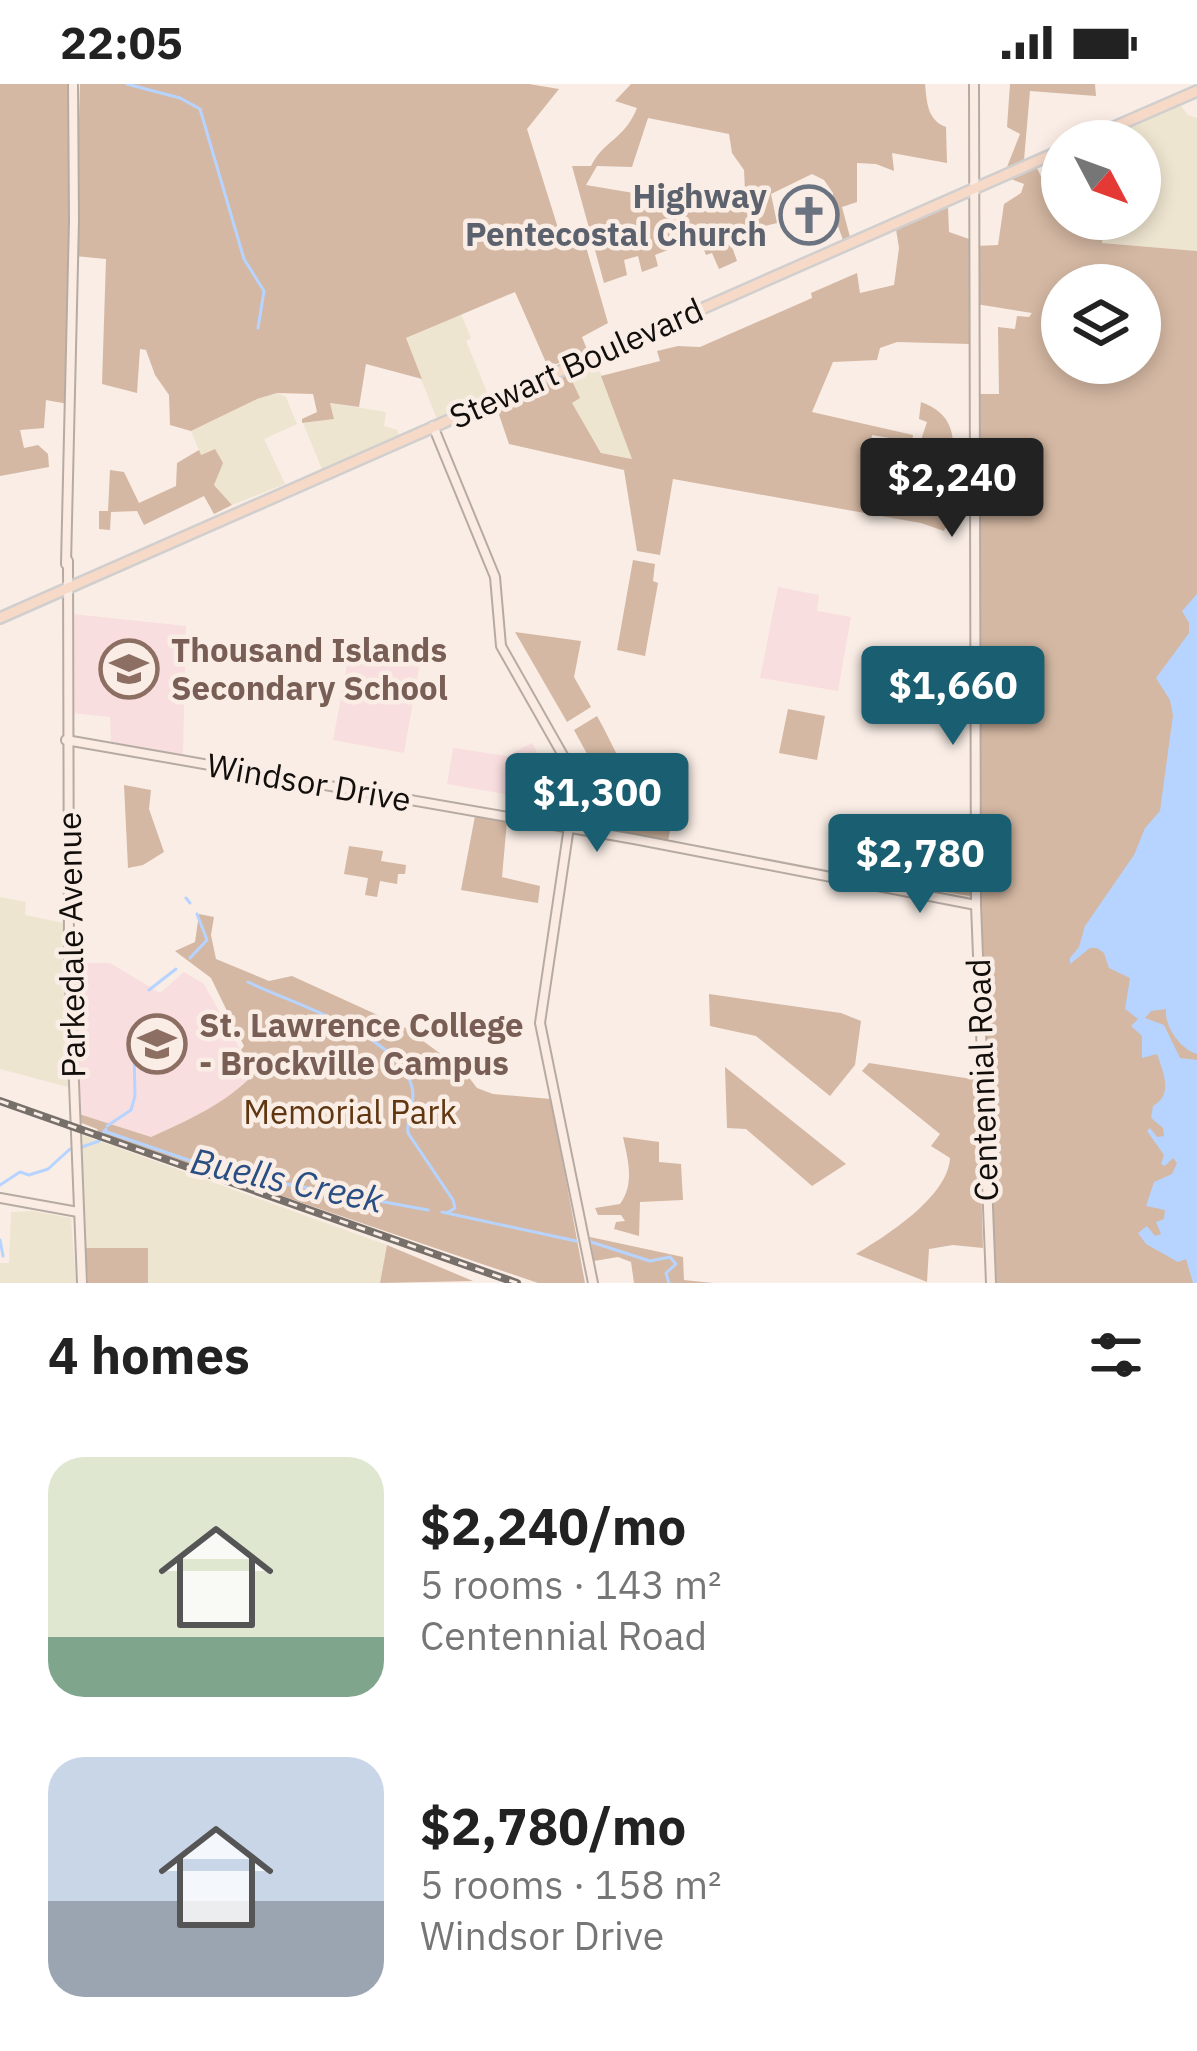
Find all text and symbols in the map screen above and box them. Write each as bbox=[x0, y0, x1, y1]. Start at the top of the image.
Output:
text: 22:05 bbox=[60, 13, 183, 71]
north arrow bbox=[1041, 120, 1161, 240]
map controls bbox=[1041, 120, 1161, 384]
place label: Highway Pentecostal Church bbox=[465, 174, 767, 255]
church icon: Highway Pentecostal Church bbox=[778, 184, 840, 246]
button: layers bbox=[1041, 264, 1161, 384]
street label: Stewart Boulevard bbox=[442, 287, 709, 438]
pin: $2,240 bbox=[854, 438, 1050, 540]
text: $2,240 bbox=[887, 451, 1017, 502]
place label: Thousand Islands Secondary School bbox=[171, 628, 448, 709]
school or university icon: Thousand Islands Secondary School bbox=[98, 638, 160, 700]
pin: $1,660 bbox=[855, 646, 1051, 748]
text: $1,660 bbox=[888, 659, 1018, 710]
street label: Windsor Drive bbox=[204, 742, 415, 821]
pin: $1,300 bbox=[499, 753, 695, 855]
text: $1,300 bbox=[532, 766, 662, 817]
street label: Parkedale Avenue bbox=[47, 812, 94, 1078]
pin: $2,780 bbox=[822, 814, 1018, 916]
text: $2,780 bbox=[855, 827, 985, 878]
street label: Centennial Road bbox=[956, 958, 1007, 1202]
place label: St. Lawrence College - Brockville Campus bbox=[199, 1003, 524, 1084]
school or university icon: St. Lawrence College - Brockville Campus bbox=[126, 1013, 188, 1075]
park label: Memorial Park bbox=[243, 1090, 457, 1133]
water label: Buells Creek bbox=[187, 1136, 389, 1223]
text: 4 homes bbox=[48, 1322, 250, 1388]
icon: filters bbox=[1083, 1322, 1149, 1388]
text: $2,240/mo bbox=[420, 1493, 686, 1559]
icon: home bbox=[144, 1505, 288, 1649]
text: 5 rooms · 143 m² bbox=[420, 1559, 722, 1610]
text: Centennial Road bbox=[420, 1610, 707, 1661]
text: $2,780/mo bbox=[420, 1793, 686, 1859]
icon: home bbox=[144, 1805, 288, 1949]
text: 5 rooms · 158 m² bbox=[420, 1859, 722, 1910]
text: Windsor Drive bbox=[420, 1910, 664, 1961]

